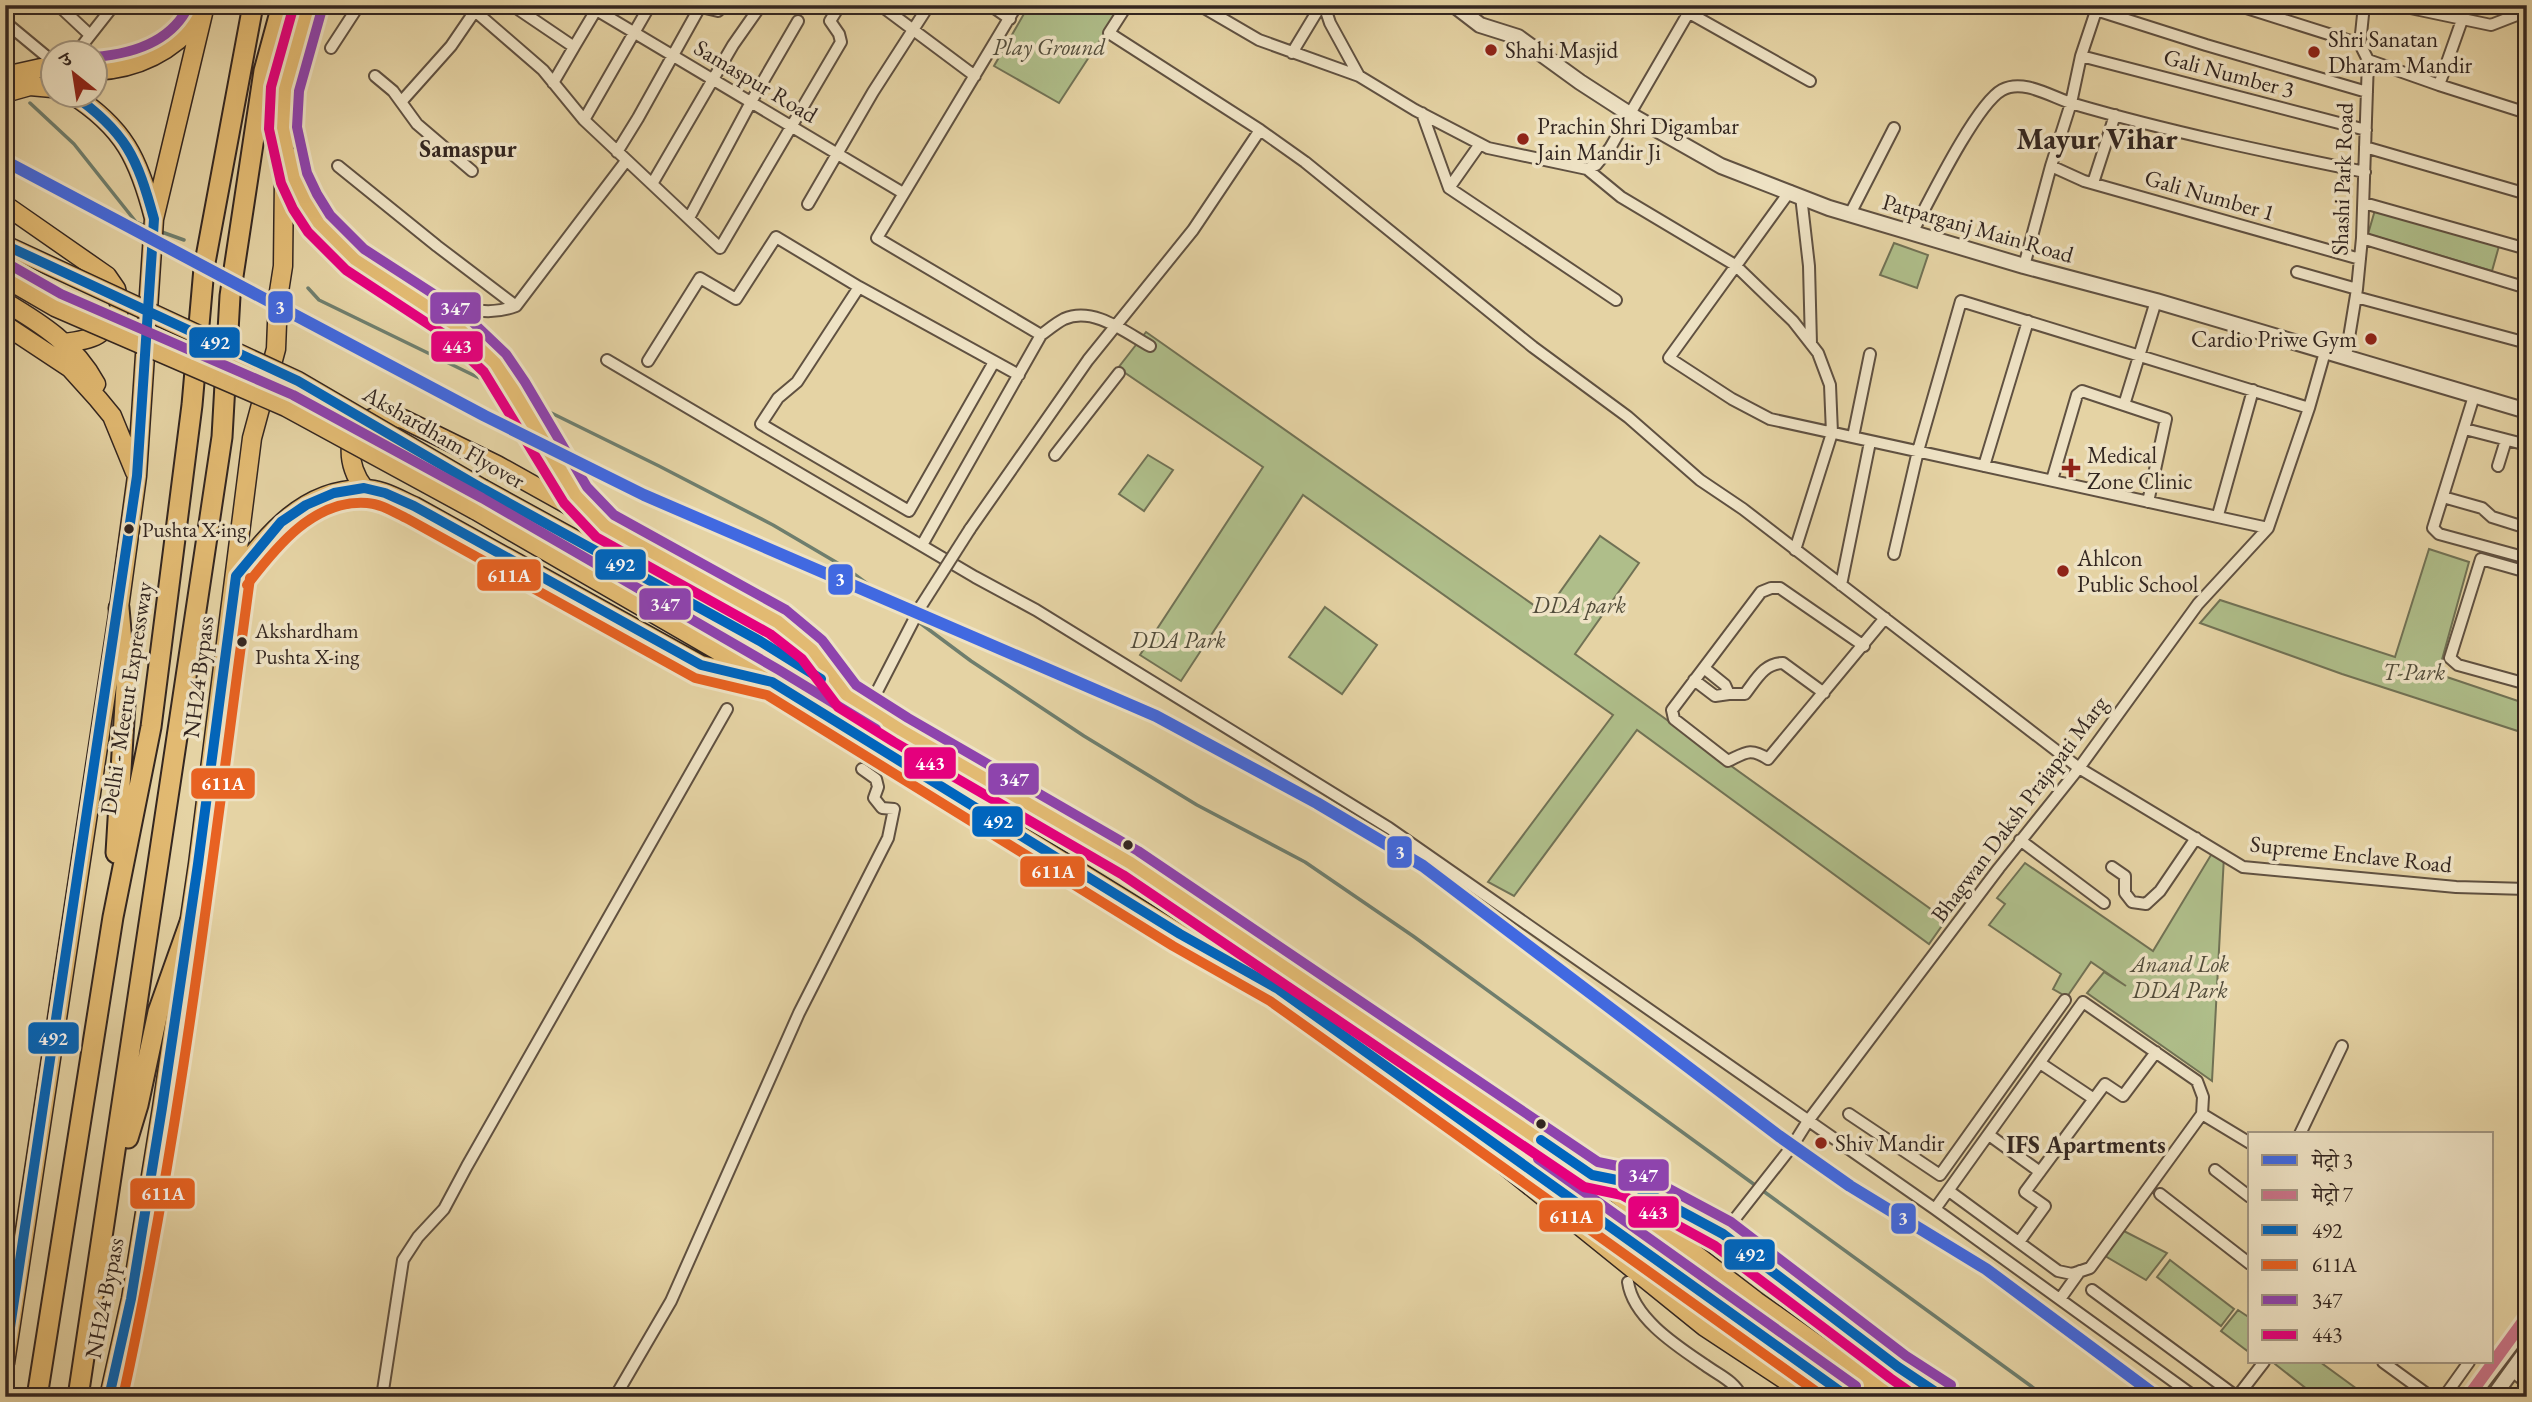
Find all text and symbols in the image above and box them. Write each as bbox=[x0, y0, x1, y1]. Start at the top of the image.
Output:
place label: Shri Sanatan Dharam Mandir bbox=[2328, 24, 2473, 80]
street label: Samaspur Road bbox=[689, 32, 824, 130]
park label: Play Ground bbox=[993, 32, 1106, 62]
place label: Shahi Masjid bbox=[1505, 35, 1618, 65]
north arrow bbox=[38, 38, 108, 108]
street label: Gali Number 3 bbox=[2160, 41, 2298, 105]
marker: Shahi Masjid bbox=[1483, 42, 1499, 58]
marker: Shri Sanatan Dharam Mandir bbox=[2306, 44, 2322, 60]
text: उ bbox=[54, 46, 77, 74]
street label: Shashi Park Road bbox=[2324, 102, 2360, 256]
place label: Prachin Shri Digambar Jain Mandir Ji bbox=[1535, 111, 1739, 167]
district label: Mayur Vihar bbox=[2016, 119, 2178, 158]
marker: Prachin Shri Digambar Jain Mandir Ji bbox=[1515, 131, 1531, 147]
district label: Samaspur bbox=[419, 133, 517, 164]
street label: Gali Number 1 bbox=[2141, 162, 2279, 228]
street label: Patparganj Main Road bbox=[1879, 186, 2077, 270]
line badge: 3 bbox=[267, 290, 294, 324]
line badge: 347 bbox=[429, 291, 482, 325]
text: 3 bbox=[275, 295, 285, 320]
text: 347 bbox=[440, 296, 471, 321]
place label: Cardio Priwe Gym bbox=[2191, 324, 2357, 354]
line badge: 492 bbox=[188, 326, 241, 359]
text: 492 bbox=[200, 330, 230, 355]
line badge: 443 bbox=[430, 330, 484, 363]
marker: Cardio Priwe Gym bbox=[2363, 331, 2379, 347]
text: 443 bbox=[442, 334, 472, 359]
street label: Akshardham Flyover bbox=[357, 378, 531, 496]
place label: Medical Zone Clinic bbox=[2087, 440, 2193, 496]
marker: Medical Zone Clinic bbox=[2061, 458, 2081, 478]
place label: Pushta X-ing bbox=[142, 516, 247, 543]
marker: Pushta X-ing bbox=[122, 522, 136, 536]
place label: Ahlcon Public School bbox=[2076, 543, 2199, 599]
line badge: 492 bbox=[594, 548, 647, 581]
text: 492 bbox=[605, 552, 635, 577]
line badge: 611A bbox=[476, 558, 542, 592]
text: 611A bbox=[487, 563, 531, 588]
line badge: 3 bbox=[827, 563, 854, 596]
marker: Ahlcon Public School bbox=[2055, 563, 2071, 579]
text: 3 bbox=[835, 567, 845, 592]
street label: Delhi - Meerut Expressway bbox=[93, 579, 159, 816]
line badge: 347 bbox=[638, 587, 692, 621]
park label: DDA park bbox=[1531, 590, 1626, 620]
text: 347 bbox=[650, 592, 681, 617]
street label: NH24 Bypass bbox=[176, 614, 220, 740]
place label: Akshardham Pushta X-ing bbox=[254, 617, 360, 670]
park label: DDA Park bbox=[1129, 625, 1226, 655]
marker: Akshardham Pushta X-ing bbox=[235, 635, 249, 649]
park label: T-Park bbox=[2383, 657, 2446, 687]
street label: Bhagwan Daksh Prajapati Marg bbox=[1924, 689, 2115, 928]
line badge: 443 bbox=[903, 746, 957, 780]
text: 443 bbox=[915, 751, 945, 776]
line badge: 347 bbox=[987, 762, 1040, 796]
line badge: 611A bbox=[190, 767, 256, 800]
text: 347 bbox=[999, 767, 1030, 792]
text: 611A bbox=[201, 771, 245, 796]
line badge: 492 bbox=[971, 805, 1024, 838]
text: 492 bbox=[983, 809, 1013, 834]
street label: Supreme Enclave Road bbox=[2249, 828, 2454, 880]
line badge: 3 bbox=[1386, 835, 1413, 869]
unlabelled marker bbox=[1121, 838, 1135, 852]
text: 3 bbox=[1395, 840, 1405, 865]
line badge: 611A bbox=[1019, 855, 1086, 888]
text: 611A bbox=[1031, 859, 1075, 884]
park label: Anand Lok DDA Park bbox=[2129, 949, 2230, 1005]
line badge: 492 bbox=[27, 1021, 80, 1055]
text: 492 bbox=[38, 1026, 68, 1051]
unlabelled marker bbox=[1534, 1117, 1548, 1131]
place label: Shiv Mandir bbox=[1835, 1128, 1945, 1158]
district label: IFS Apartments bbox=[2006, 1129, 2166, 1160]
legend bbox=[2248, 1132, 2494, 1364]
marker: Shiv Mandir bbox=[1813, 1135, 1829, 1151]
text: मेट्रो 3 bbox=[2311, 1147, 2353, 1174]
line badge: 347 bbox=[1617, 1158, 1670, 1192]
text: 347 bbox=[1628, 1163, 1659, 1188]
line badge: 611A bbox=[129, 1177, 196, 1210]
text: 611A bbox=[141, 1181, 185, 1206]
text: मेट्रो 7 bbox=[2311, 1181, 2354, 1208]
line badge: 443 bbox=[1627, 1195, 1680, 1229]
line badge: 611A bbox=[1538, 1199, 1604, 1233]
text: 443 bbox=[1638, 1200, 1668, 1225]
line badge: 3 bbox=[1890, 1202, 1917, 1235]
text: 611A bbox=[1549, 1204, 1593, 1229]
text: 3 bbox=[1898, 1206, 1908, 1231]
text: 492 bbox=[2312, 1217, 2342, 1244]
street label: NH24 Bypass bbox=[78, 1235, 130, 1361]
line badge: 492 bbox=[1723, 1238, 1776, 1271]
text: 492 bbox=[1735, 1242, 1765, 1267]
text: 611A bbox=[2312, 1251, 2357, 1278]
text: 347 bbox=[2312, 1287, 2343, 1314]
text: 443 bbox=[2312, 1321, 2342, 1348]

